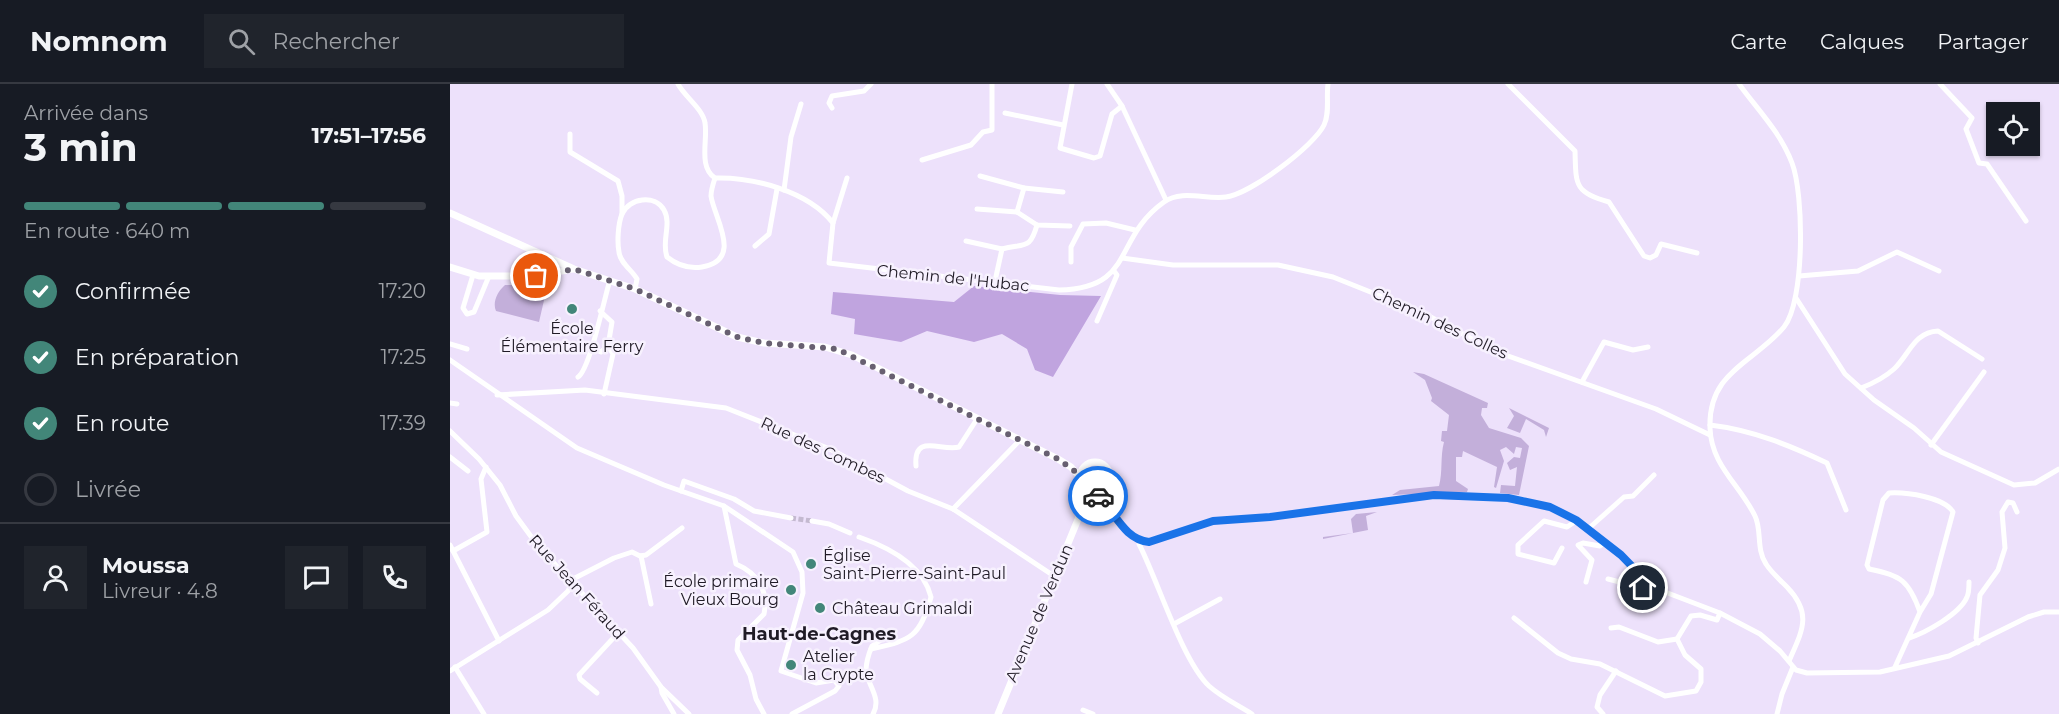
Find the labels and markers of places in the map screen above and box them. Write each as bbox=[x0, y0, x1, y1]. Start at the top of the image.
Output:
pin bbox=[510, 250, 561, 301]
marker: École Élémentaire Ferry bbox=[565, 302, 579, 316]
place label: École Élémentaire Ferry bbox=[501, 319, 644, 356]
place label: Église Saint-Pierre-Saint-Paul bbox=[823, 546, 1006, 583]
marker: Église Saint-Pierre-Saint-Paul bbox=[804, 557, 818, 571]
pin bbox=[1617, 562, 1668, 613]
place label: École primaire Vieux Bourg bbox=[663, 572, 779, 609]
marker: École primaire Vieux Bourg bbox=[784, 583, 798, 597]
place label: Château Grimaldi bbox=[832, 599, 972, 618]
marker: Château Grimaldi bbox=[813, 601, 827, 615]
place label: Atelier la Crypte bbox=[803, 647, 874, 684]
marker: Atelier la Crypte bbox=[784, 658, 798, 672]

